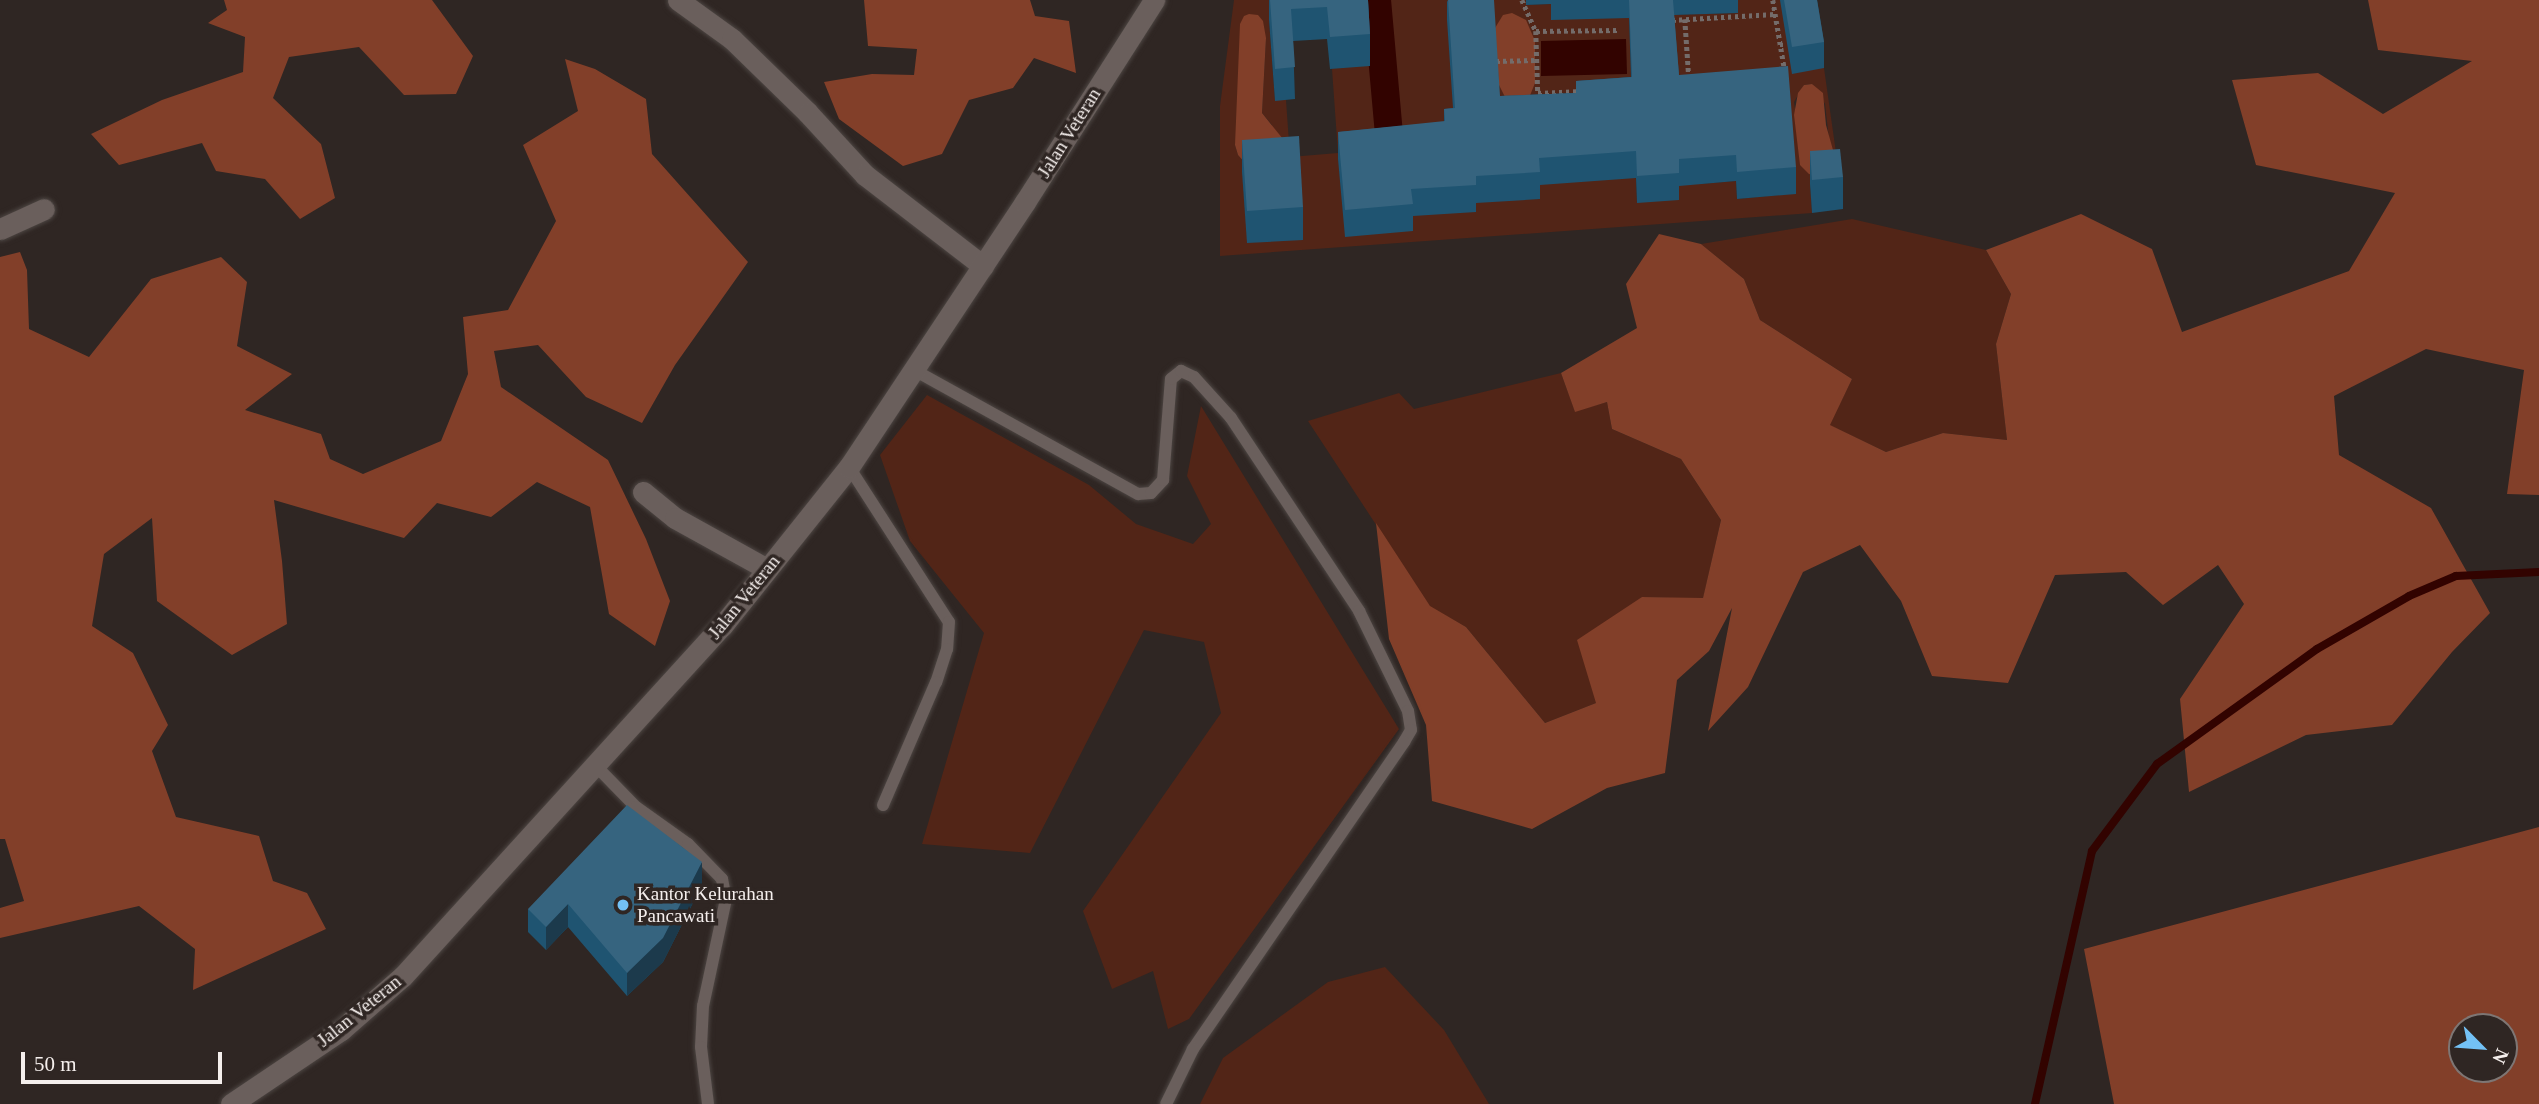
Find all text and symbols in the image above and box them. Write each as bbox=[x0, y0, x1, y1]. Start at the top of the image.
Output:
street label: Jalan Veteran bbox=[1032, 84, 1106, 182]
street label: Jalan Veteran bbox=[703, 550, 785, 644]
place label: Kantor Kelurahan Pancawati bbox=[637, 883, 774, 927]
marker: Kantor Kelurahan Pancawati bbox=[615, 897, 631, 913]
street label: Jalan Veteran bbox=[312, 970, 406, 1052]
north arrow bbox=[2448, 1013, 2518, 1083]
scale bar bbox=[24, 1038, 226, 1082]
text: N bbox=[2488, 1046, 2513, 1067]
text: 50 m bbox=[34, 1052, 77, 1076]

